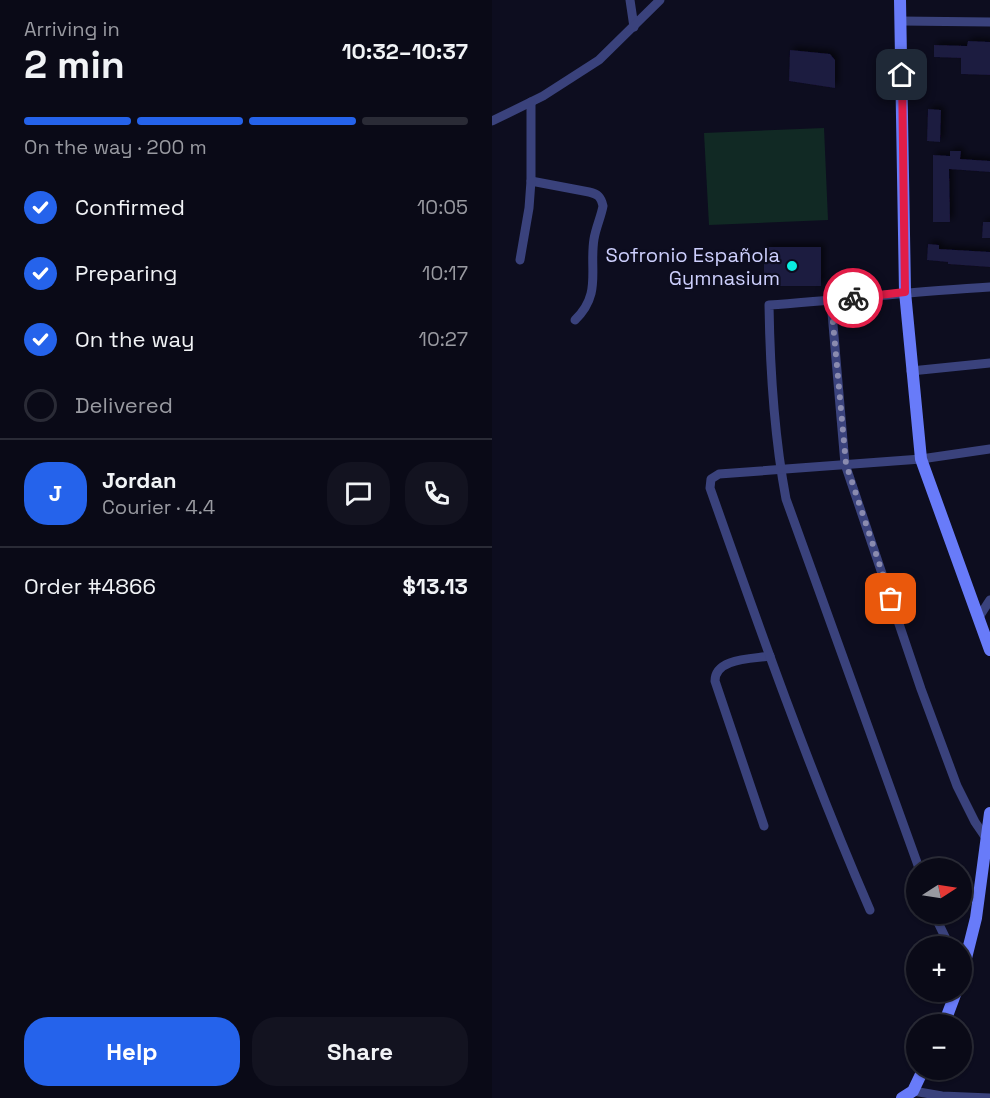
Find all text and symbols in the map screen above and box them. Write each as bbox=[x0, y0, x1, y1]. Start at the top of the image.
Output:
text: Arriving in bbox=[24, 16, 120, 42]
text: 10:32–10:37 bbox=[342, 37, 468, 65]
text: 2 min bbox=[24, 40, 125, 89]
pin bbox=[876, 49, 927, 100]
icon: home bbox=[885, 58, 918, 91]
text: On the way · 200 m bbox=[24, 134, 207, 160]
icon: check bbox=[24, 191, 57, 224]
text: Confirmed bbox=[75, 193, 185, 221]
text: 10:05 bbox=[417, 194, 468, 220]
place label: Sofronio Española Gymnasium bbox=[606, 242, 780, 291]
icon: check bbox=[24, 257, 57, 290]
text: Preparing bbox=[75, 259, 177, 287]
marker: Sofronio Española Gymnasium bbox=[785, 259, 799, 273]
text: 10:17 bbox=[422, 260, 468, 286]
courier bbox=[823, 268, 883, 328]
icon: bike bbox=[837, 282, 870, 315]
icon: check bbox=[24, 323, 57, 356]
text: On the way bbox=[75, 325, 194, 353]
text: 10:27 bbox=[419, 326, 468, 352]
text: Delivered bbox=[75, 391, 173, 419]
button: chat bbox=[327, 462, 390, 525]
button: phone bbox=[405, 462, 468, 525]
text: Jordan bbox=[102, 466, 177, 494]
text: J bbox=[49, 479, 62, 507]
text: Courier · 4.4 bbox=[102, 494, 215, 520]
text: Order #4866 bbox=[24, 572, 156, 600]
text: $13.13 bbox=[403, 572, 468, 600]
pin bbox=[865, 573, 916, 624]
icon: bag bbox=[874, 582, 907, 615]
north arrow bbox=[906, 858, 972, 924]
map controls bbox=[906, 858, 972, 1080]
button: + bbox=[906, 936, 972, 1002]
button: − bbox=[906, 1014, 972, 1080]
button: Help bbox=[24, 1017, 240, 1086]
button: Share bbox=[252, 1017, 468, 1086]

